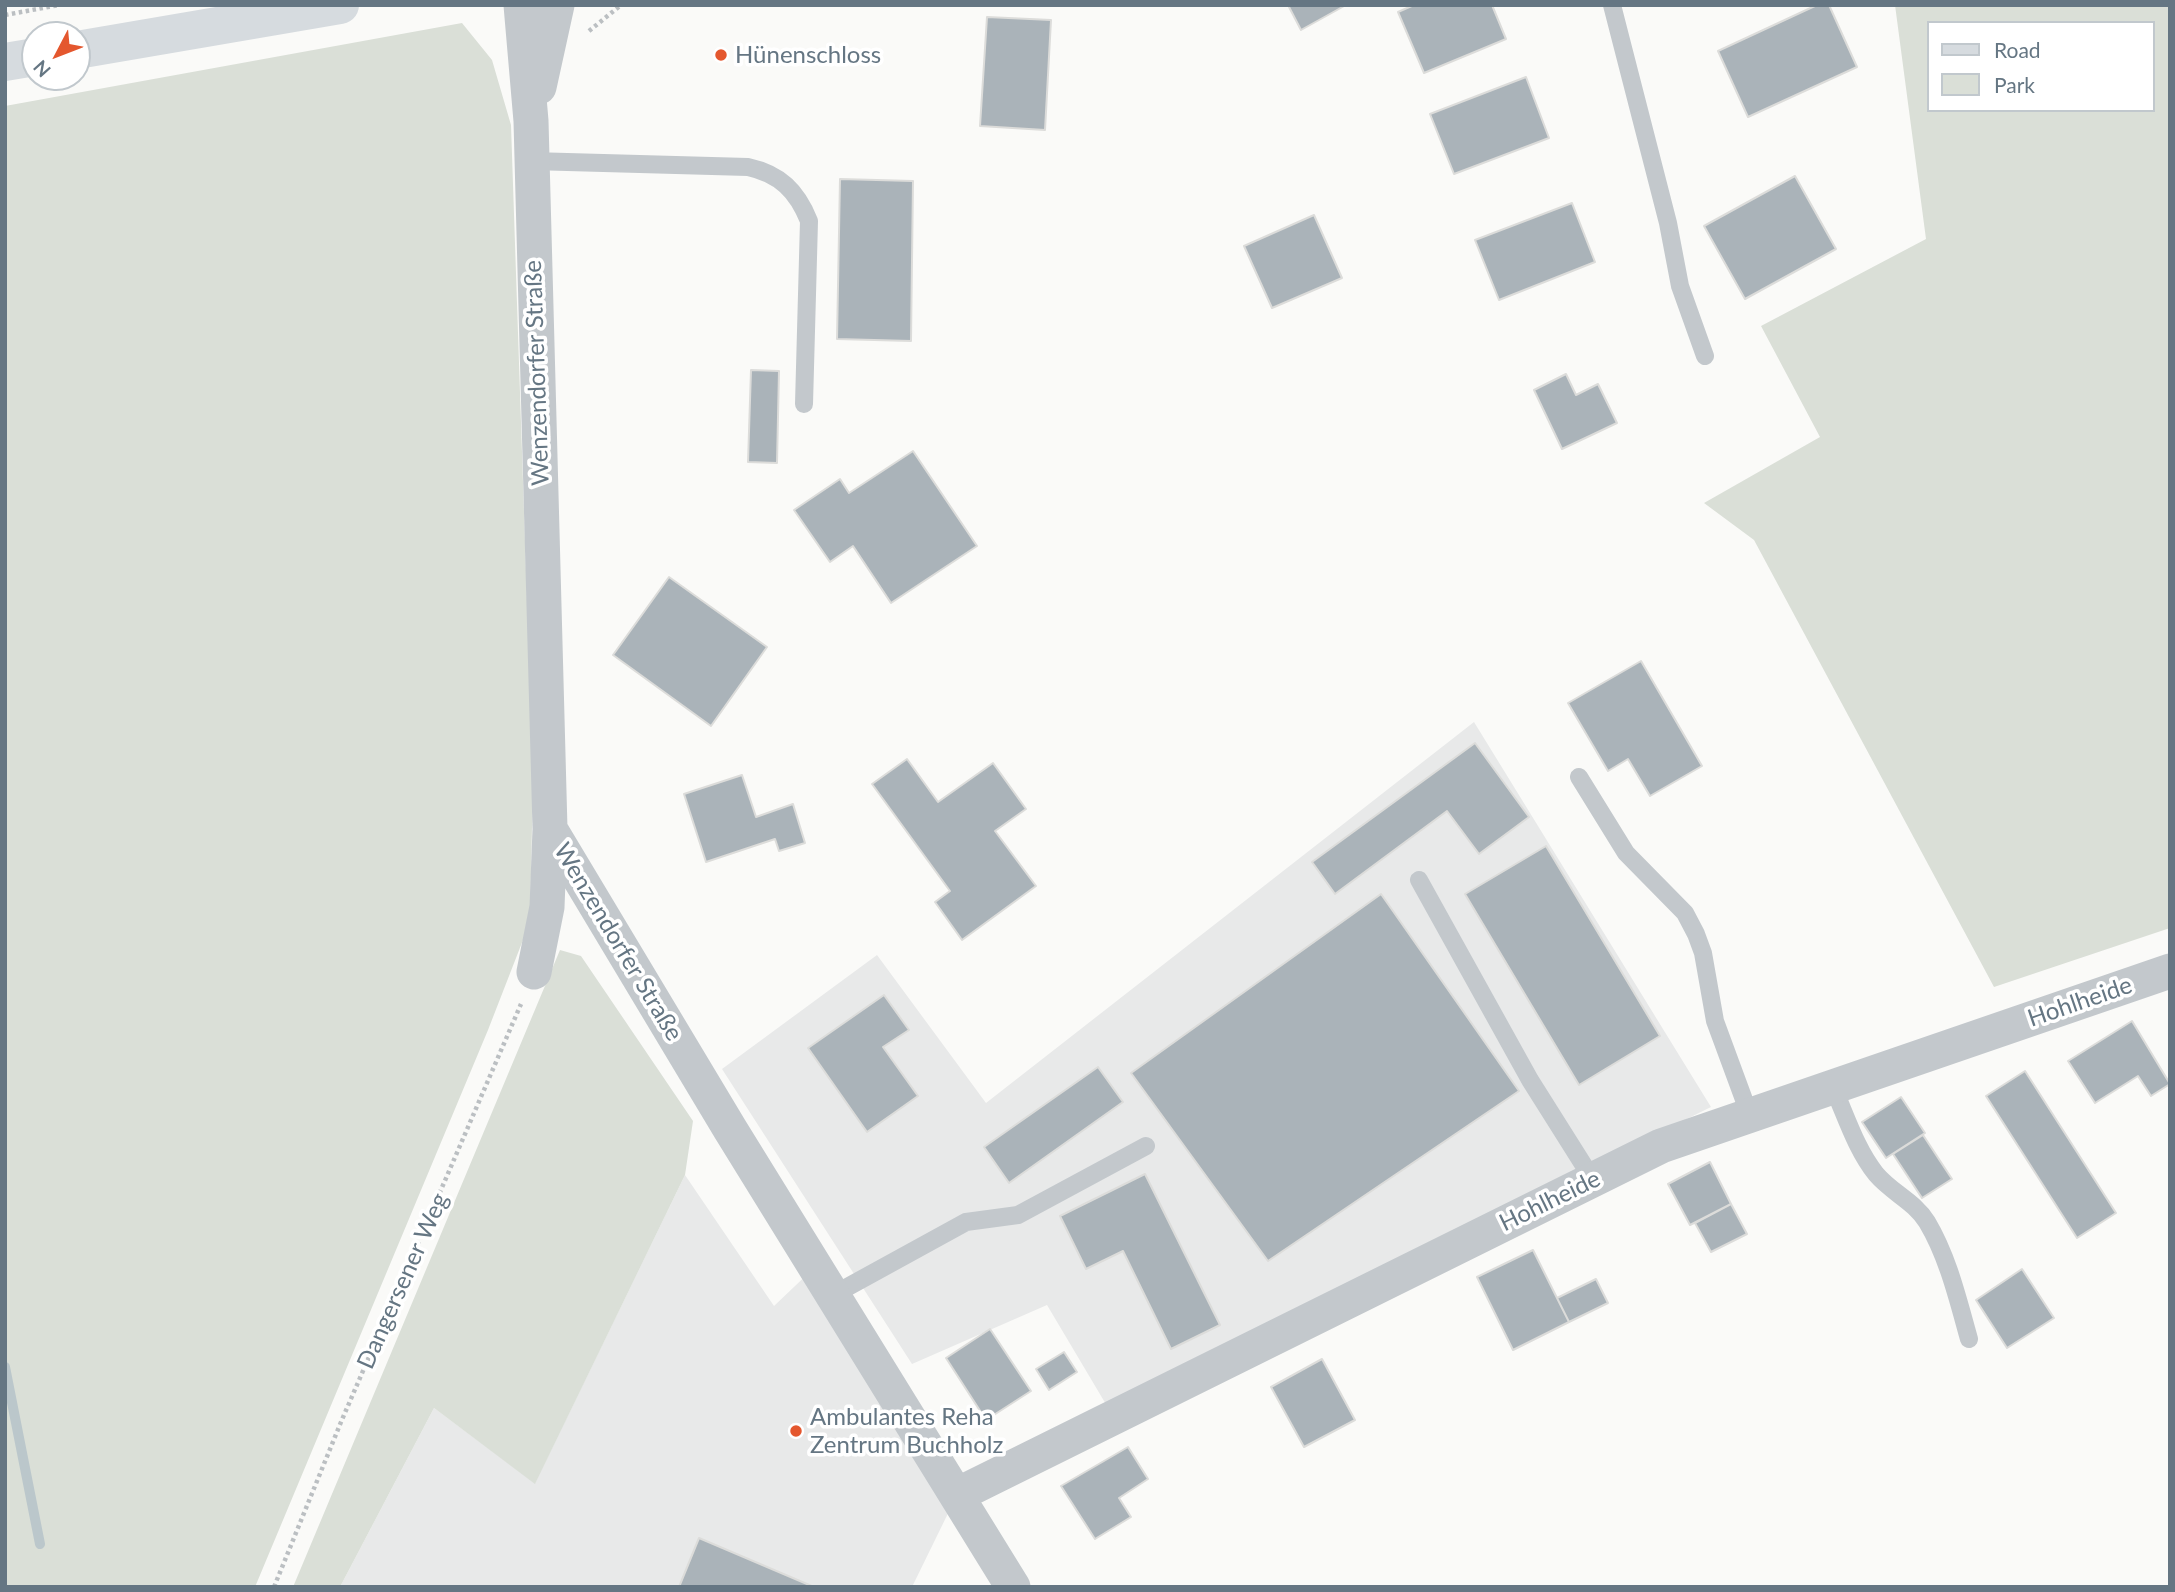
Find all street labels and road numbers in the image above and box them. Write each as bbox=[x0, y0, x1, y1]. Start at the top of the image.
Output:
street label: Wenzendorfer Straße bbox=[519, 260, 555, 486]
street label: Wenzendorfer Straße bbox=[548, 838, 688, 1046]
street label: Hohlheide bbox=[2024, 971, 2136, 1033]
street label: Hohlheide bbox=[1495, 1164, 1605, 1238]
street label: Dangersener Weg bbox=[351, 1189, 455, 1373]

